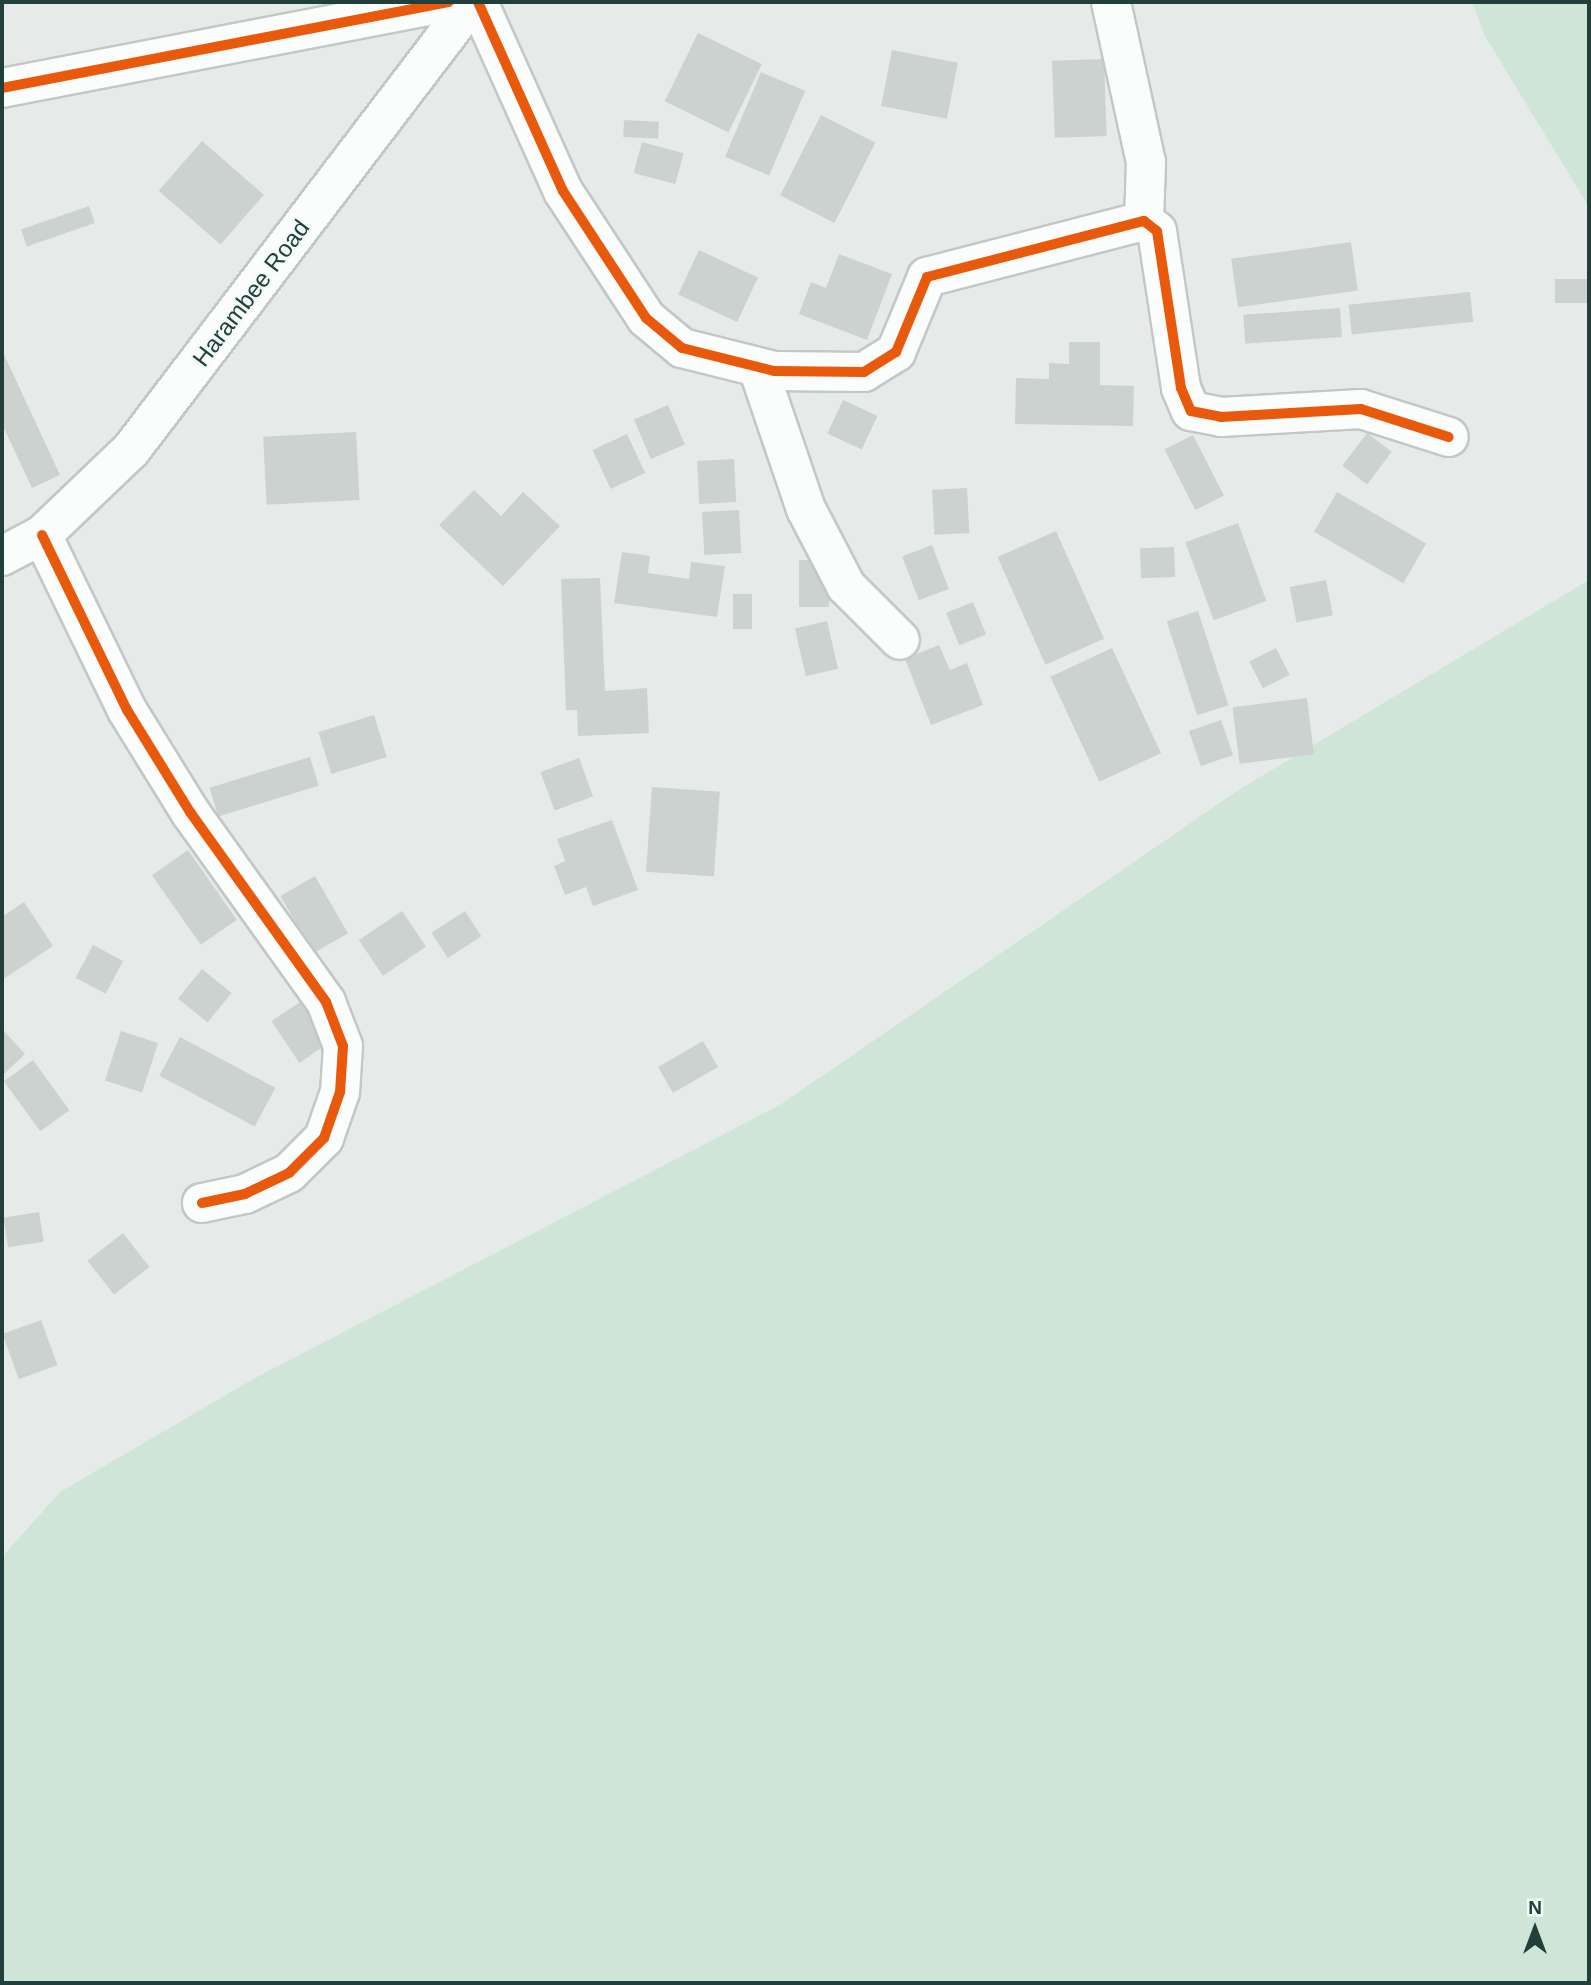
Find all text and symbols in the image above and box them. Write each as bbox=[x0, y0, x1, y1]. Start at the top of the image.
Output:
street label: Harambee Road bbox=[187, 214, 315, 372]
north arrow bbox=[1500, 1894, 1570, 1964]
text: N bbox=[1528, 1897, 1542, 1918]

